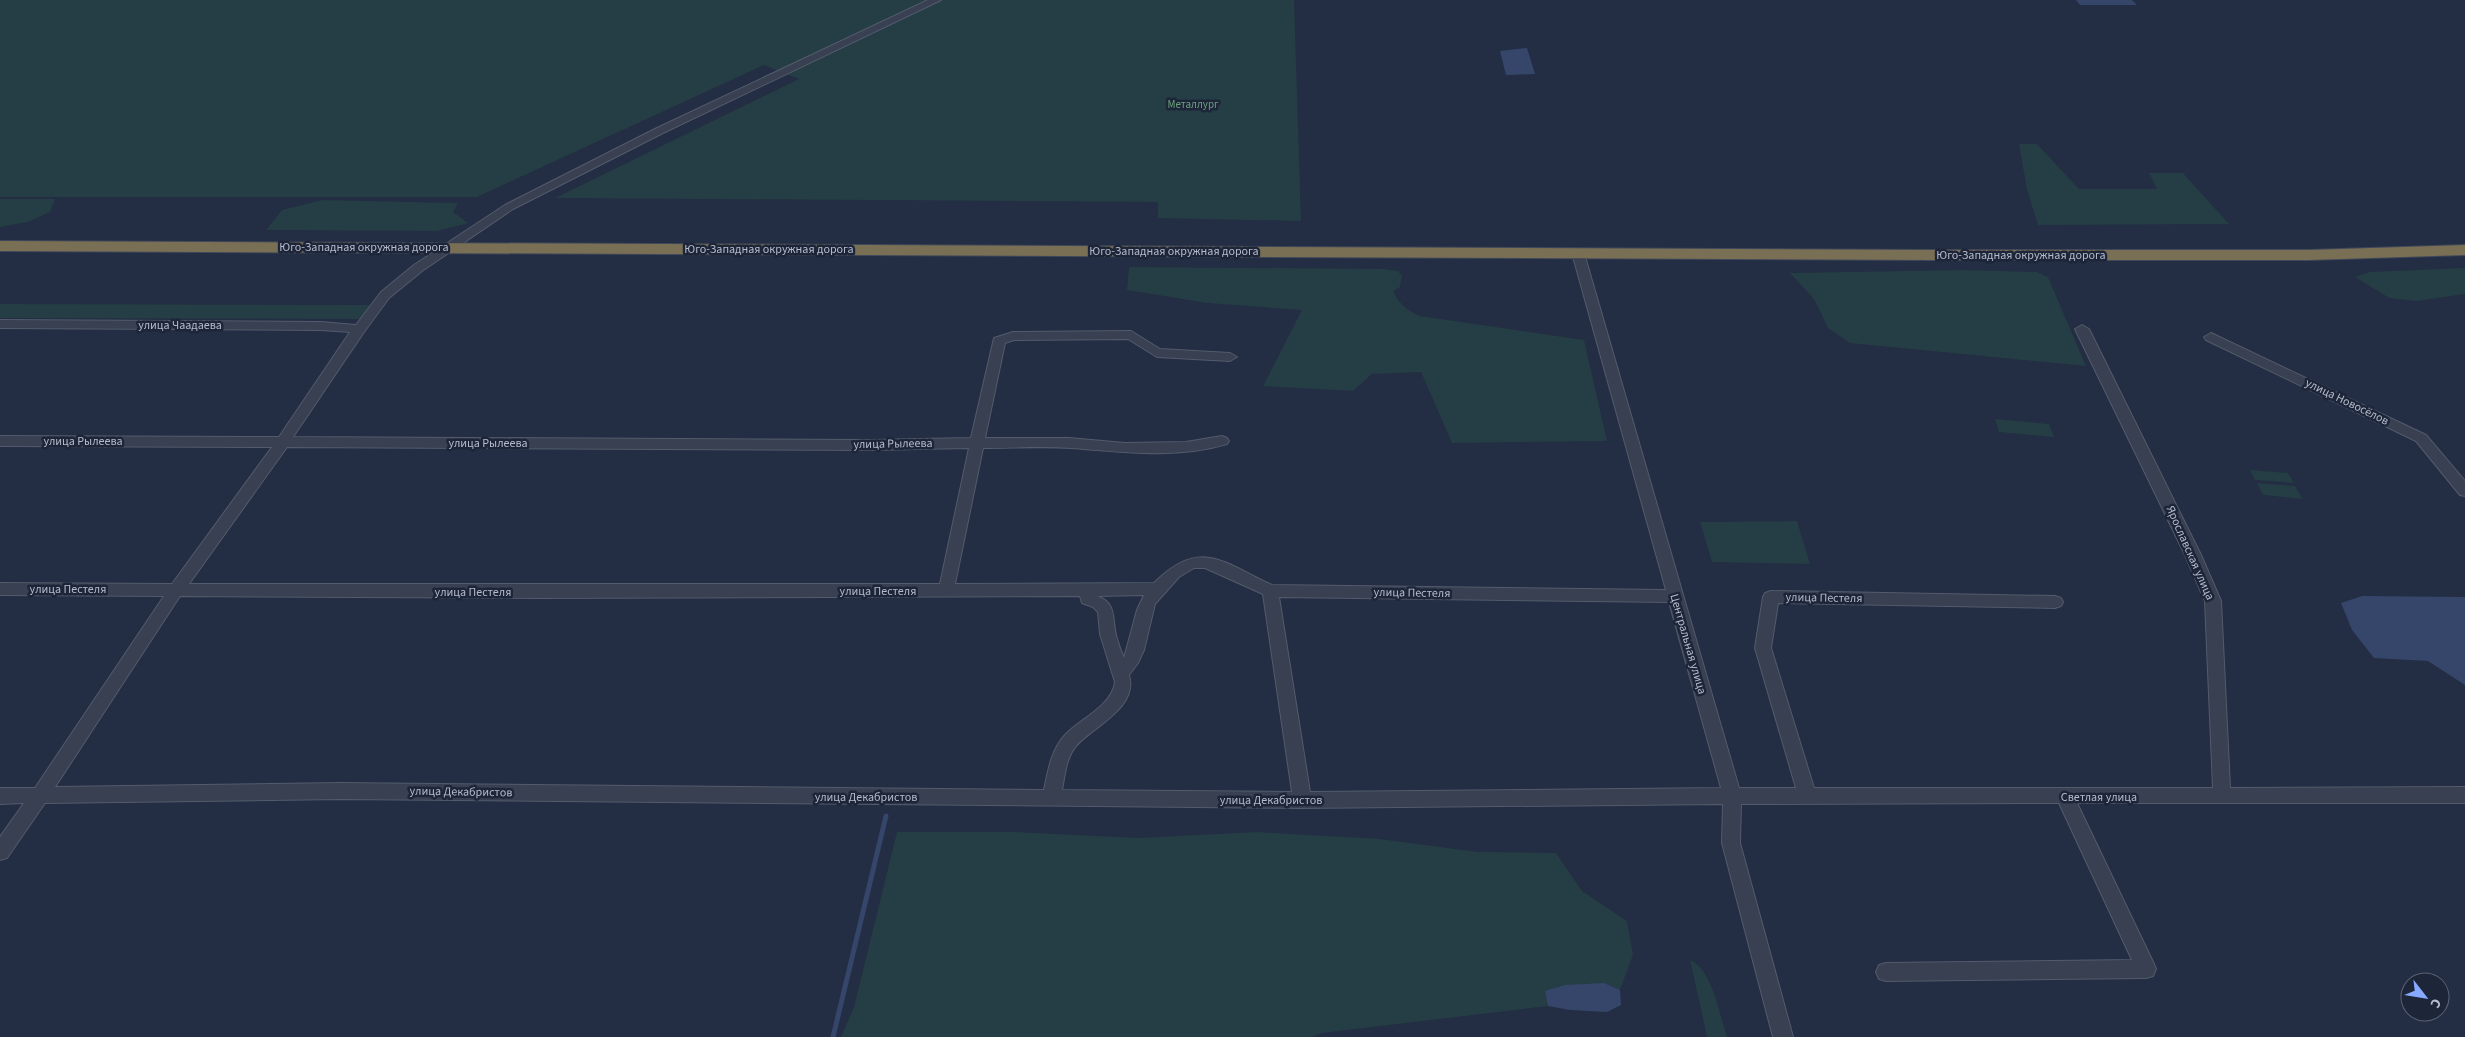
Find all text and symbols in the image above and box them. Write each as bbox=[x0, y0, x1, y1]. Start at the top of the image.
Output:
park label: Металлург bbox=[1167, 97, 1219, 112]
street label: Юго-Западная окружная дорога bbox=[279, 239, 449, 256]
street label: Юго-Западная окружная дорога bbox=[684, 241, 854, 258]
street label: Юго-Западная окружная дорога bbox=[1089, 243, 1259, 260]
street label: Юго-Западная окружная дорога bbox=[1936, 247, 2106, 264]
street label: улица Чаадаева bbox=[138, 317, 222, 334]
street label: улица Новосёлов bbox=[2302, 374, 2392, 430]
street label: улица Рылеева bbox=[43, 433, 123, 450]
street label: улица Рылеева bbox=[448, 435, 528, 452]
street label: улица Рылеева bbox=[853, 435, 933, 453]
street label: Ярославская улица bbox=[2162, 503, 2218, 603]
street label: улица Пестеля bbox=[30, 581, 106, 598]
street label: улица Пестеля bbox=[840, 583, 916, 600]
street label: улица Пестеля bbox=[435, 584, 511, 601]
street label: улица Пестеля bbox=[1373, 584, 1451, 602]
street label: улица Пестеля bbox=[1785, 589, 1863, 607]
street label: Центральная улица bbox=[1666, 592, 1710, 696]
street label: улица Декабристов bbox=[410, 783, 512, 801]
street label: улица Декабристов bbox=[815, 789, 917, 806]
street label: Светлая улица bbox=[2061, 789, 2137, 806]
street label: улица Декабристов bbox=[1220, 792, 1322, 809]
north arrow bbox=[2400, 972, 2450, 1022]
text: С bbox=[2425, 995, 2446, 1012]

